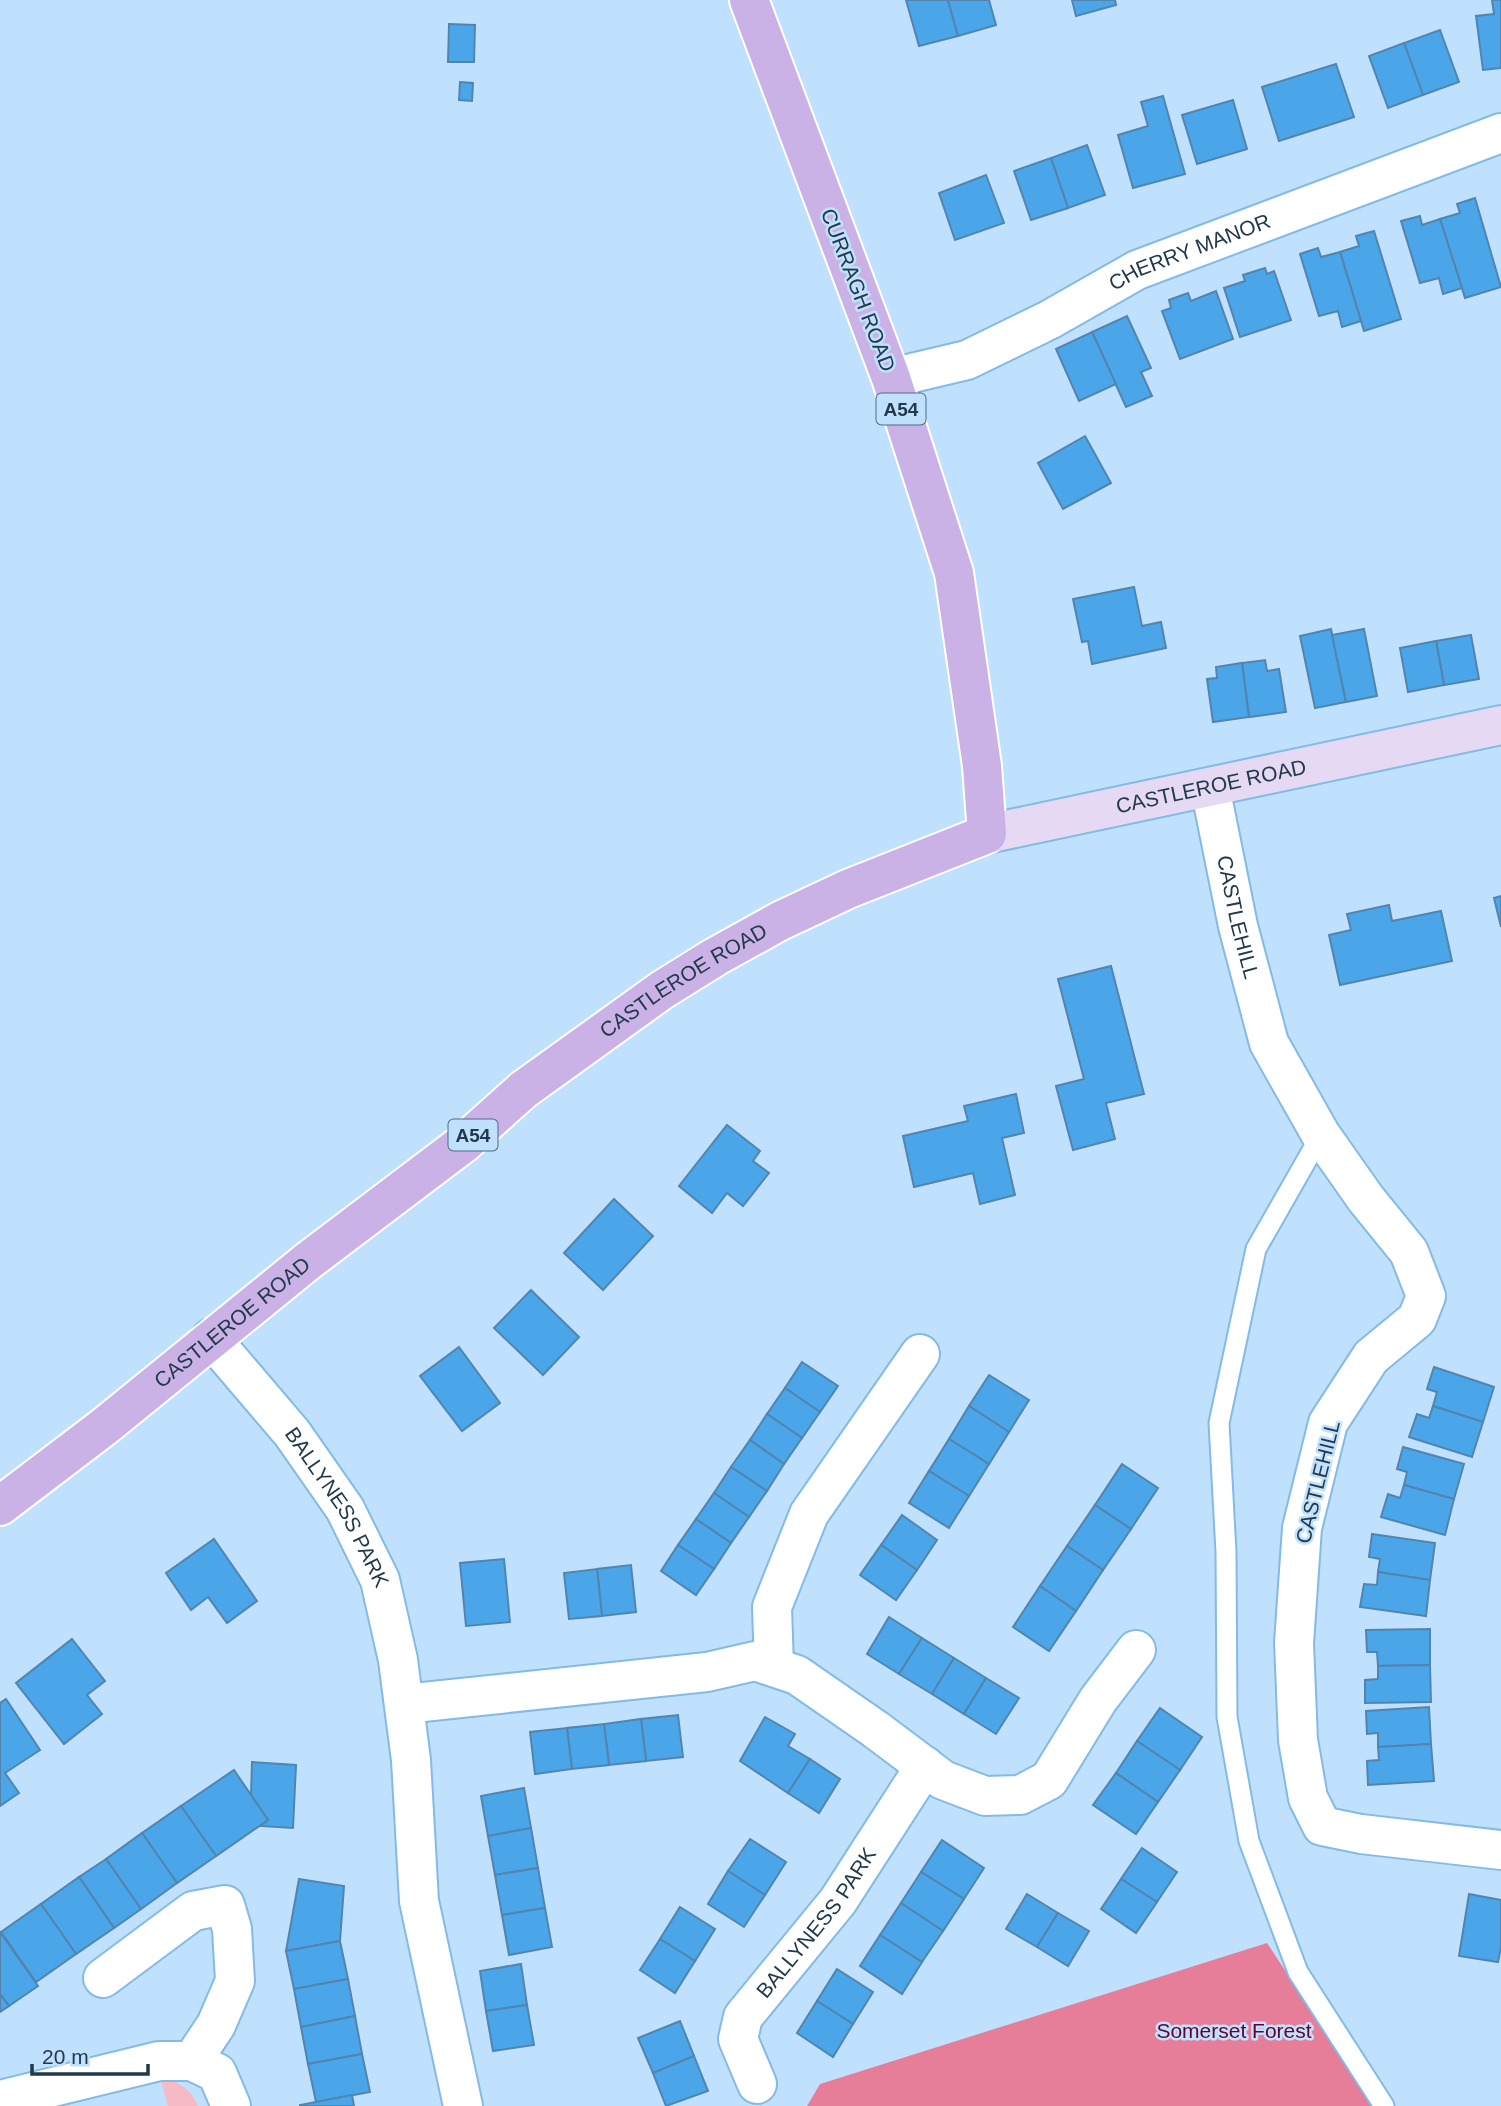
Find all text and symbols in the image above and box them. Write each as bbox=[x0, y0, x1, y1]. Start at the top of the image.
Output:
street label: CURRAGH ROAD bbox=[817, 205, 900, 375]
street label: CHERRY MANOR bbox=[1105, 209, 1273, 295]
road number: A54 bbox=[876, 394, 926, 424]
street label: CASTLEROE ROAD bbox=[1114, 755, 1308, 817]
street label: CASTLEHILL bbox=[1213, 853, 1263, 981]
street label: CASTLEROE ROAD bbox=[595, 919, 771, 1042]
road number: A54 bbox=[448, 1120, 498, 1150]
street label: CASTLEROE ROAD bbox=[149, 1252, 314, 1392]
street label: CASTLEHILL bbox=[1291, 1418, 1344, 1546]
street label: BALLYNESS PARK bbox=[281, 1423, 394, 1591]
street label: BALLYNESS PARK bbox=[752, 1843, 880, 2002]
park label: Somerset Forest bbox=[1156, 2019, 1312, 2042]
scale bar bbox=[32, 2032, 147, 2076]
text: 20 m bbox=[42, 2045, 89, 2068]

